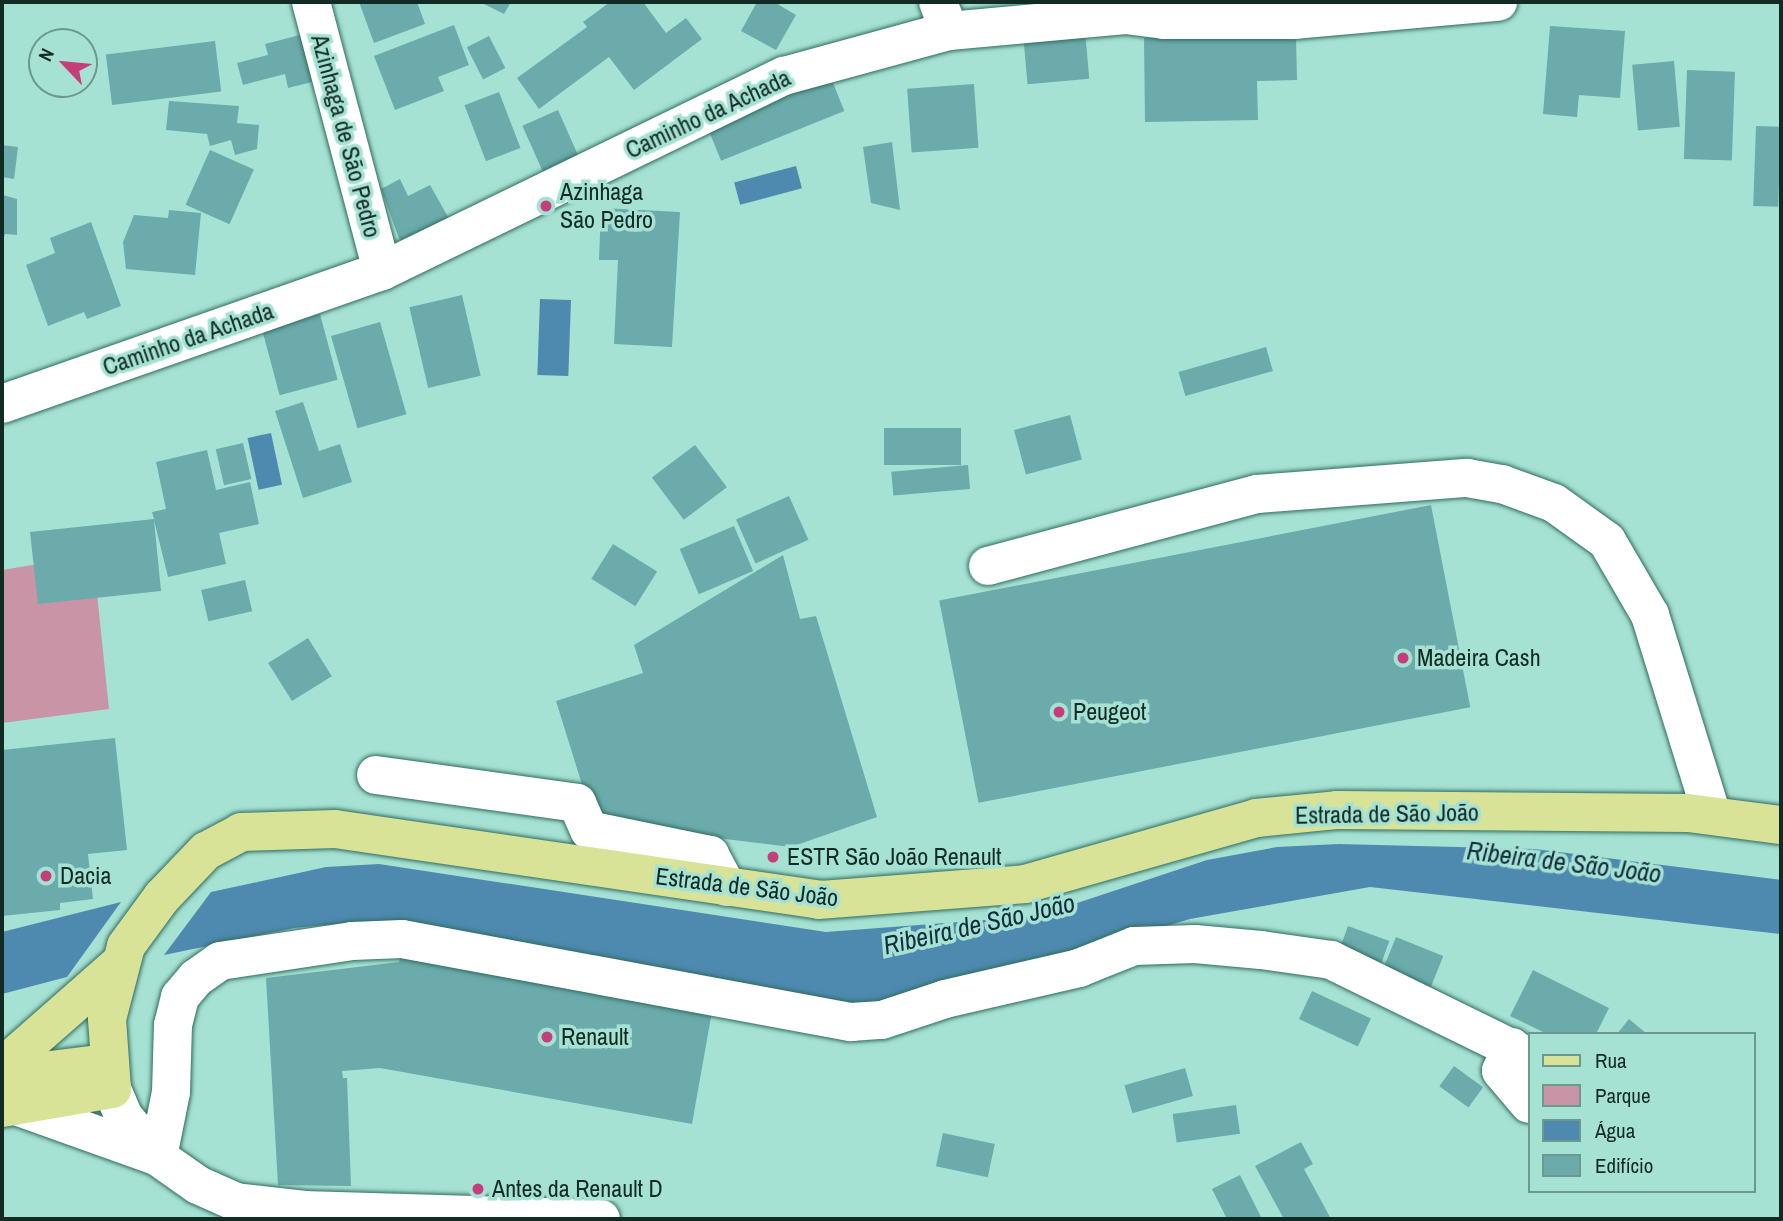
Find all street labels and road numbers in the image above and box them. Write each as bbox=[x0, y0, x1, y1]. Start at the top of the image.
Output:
street label: Azinhaga de São Pedro bbox=[305, 31, 387, 241]
street label: Caminho da Achada bbox=[621, 63, 795, 165]
street label: Caminho da Achada bbox=[98, 296, 278, 382]
street label: Estrada de São João bbox=[1295, 798, 1479, 830]
street label: Estrada de São João bbox=[654, 862, 840, 912]

